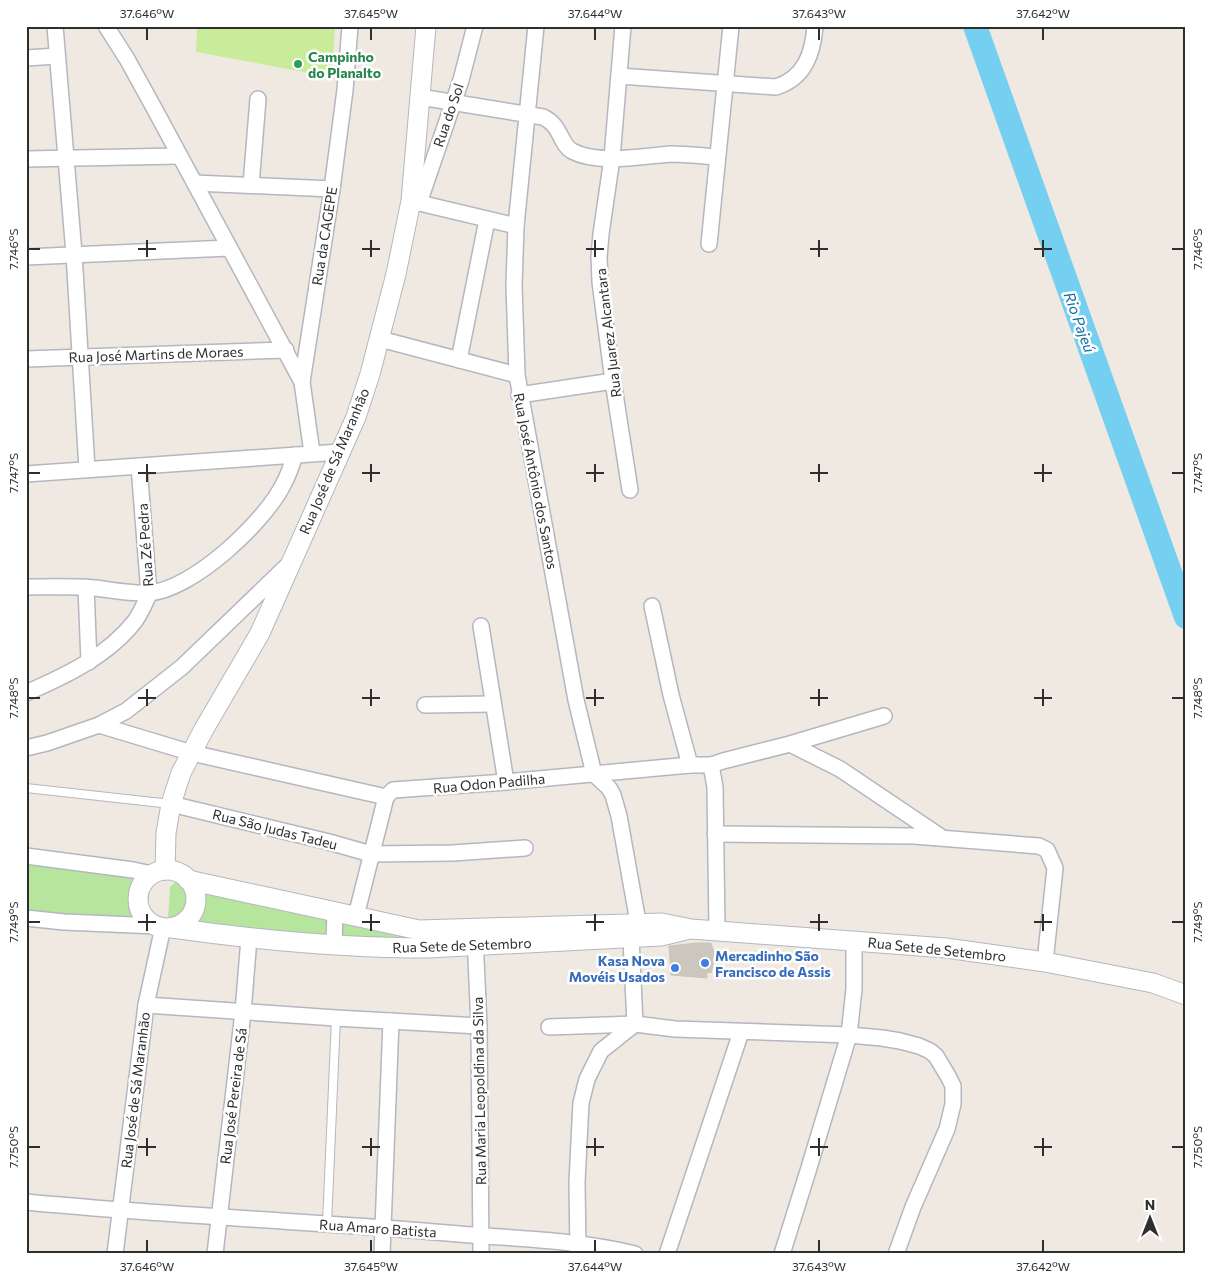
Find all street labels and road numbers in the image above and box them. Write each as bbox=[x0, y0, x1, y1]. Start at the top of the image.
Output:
street label: Rua do Sol bbox=[429, 81, 467, 149]
street label: Rua da CAGEPE bbox=[308, 185, 340, 287]
street label: Rua Juarez Alcantara bbox=[592, 267, 624, 399]
street label: Rua José Martins de Moraes bbox=[68, 342, 244, 366]
street label: Rua José de Sá Maranhão bbox=[295, 385, 373, 537]
street label: Rua José Antônio dos Santos bbox=[511, 391, 561, 571]
street label: Rua Zé Pedra bbox=[134, 503, 156, 587]
street label: Rua Odon Padilha bbox=[432, 770, 546, 796]
street label: Rua São Judas Tadeu bbox=[211, 805, 339, 853]
street label: Rua Sete de Setembro bbox=[867, 933, 1007, 965]
street label: Rua Sete de Setembro bbox=[392, 934, 532, 956]
street label: Rua Maria Leopoldina da Silva bbox=[469, 997, 489, 1185]
street label: Rua José de Sá Maranhão bbox=[117, 1011, 153, 1169]
street label: Rua José Pereira de Sá bbox=[216, 1027, 250, 1165]
street label: Rua Amaro Batista bbox=[319, 1215, 437, 1241]

